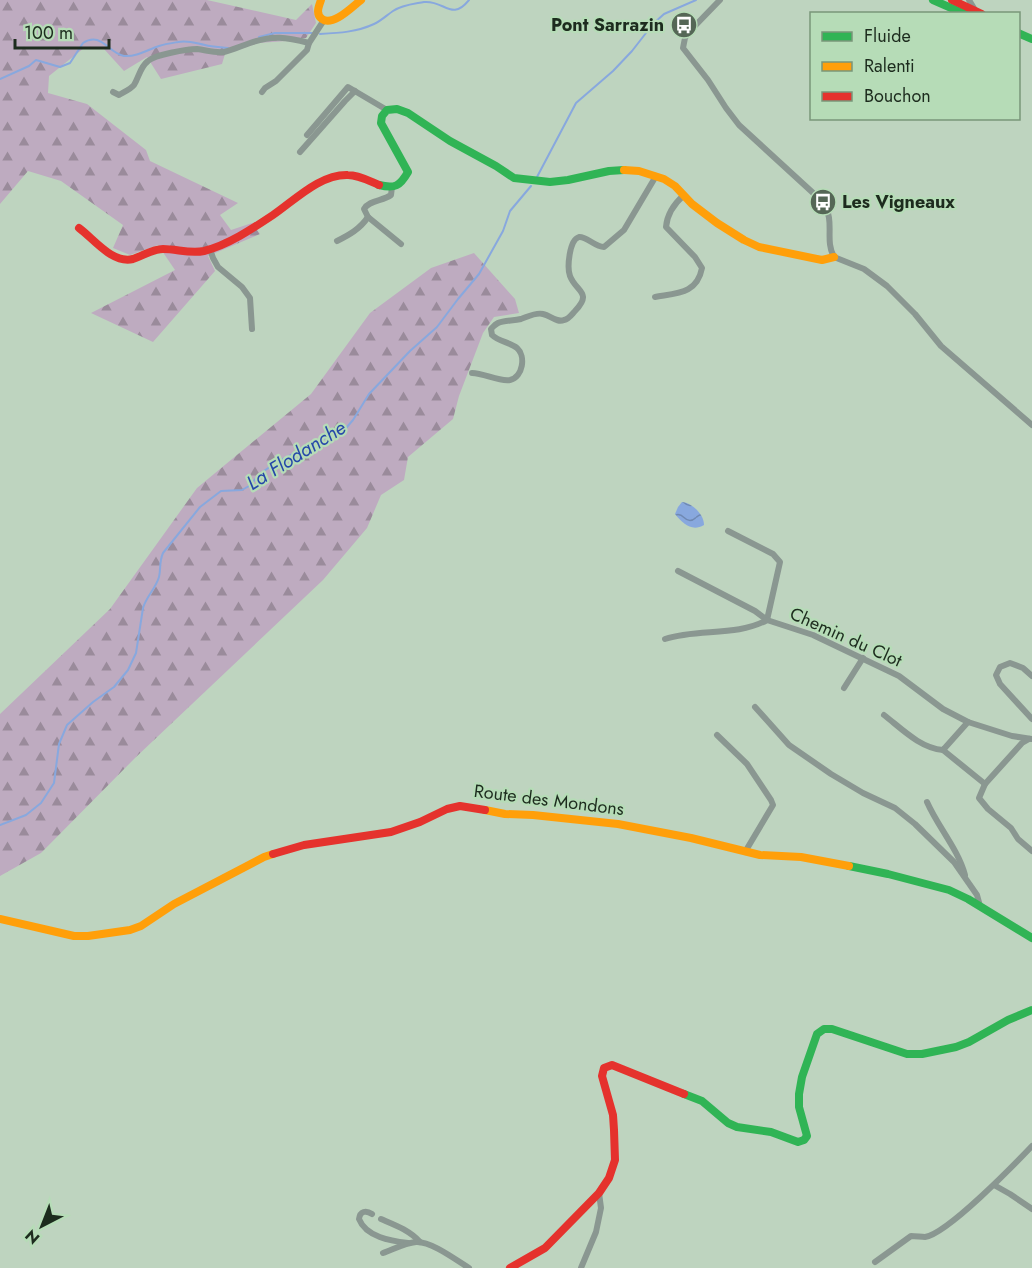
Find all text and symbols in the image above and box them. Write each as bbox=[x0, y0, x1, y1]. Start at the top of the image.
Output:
bus stop icon: Pont Sarrazin bbox=[669, 10, 699, 40]
scale bar bbox=[15, 12, 110, 50]
place label: Pont Sarrazin bbox=[551, 12, 664, 38]
legend bbox=[810, 12, 1020, 120]
text: 100 m bbox=[24, 20, 73, 46]
text: Fluide bbox=[864, 23, 911, 49]
text: Ralenti bbox=[864, 53, 915, 79]
text: Bouchon bbox=[864, 83, 931, 109]
bus stop icon: Les Vigneaux bbox=[808, 187, 838, 217]
place label: Les Vigneaux bbox=[842, 189, 955, 215]
water label: La Flodanche bbox=[241, 413, 352, 497]
street label: Chemin du Clot bbox=[786, 601, 907, 674]
street label: Route des Mondons bbox=[472, 778, 626, 822]
north arrow bbox=[12, 1196, 72, 1256]
text: N bbox=[20, 1224, 45, 1250]

